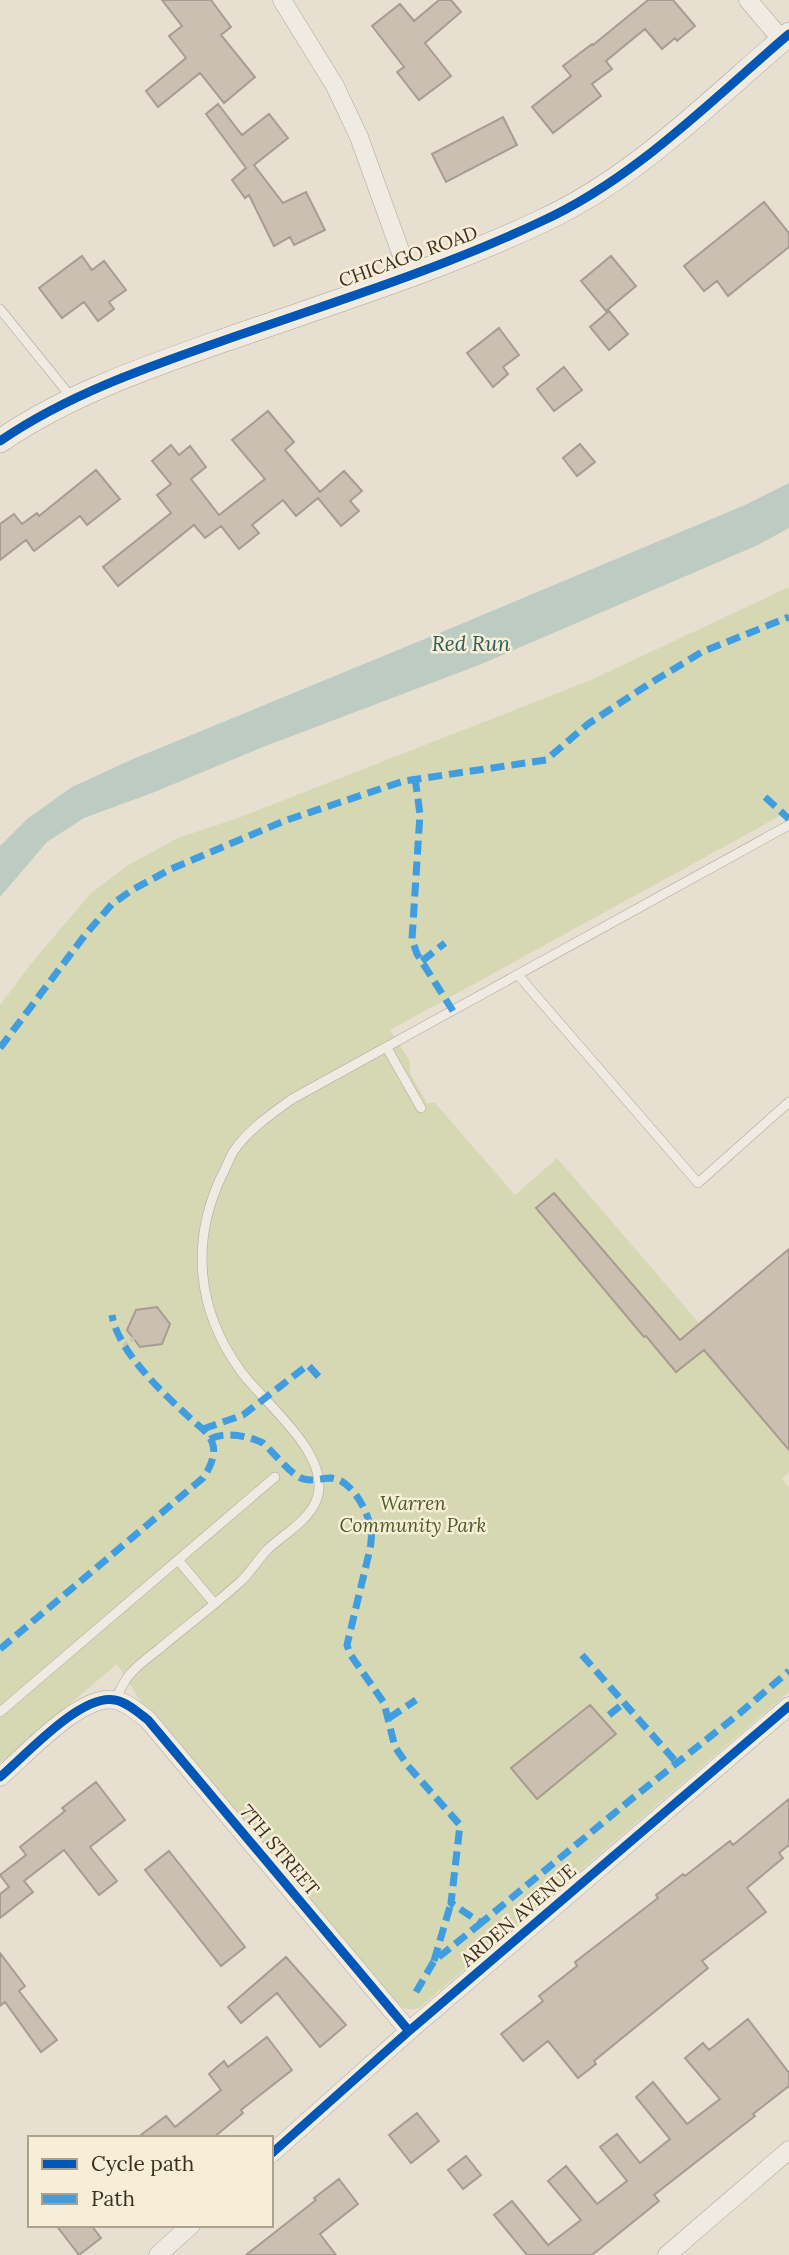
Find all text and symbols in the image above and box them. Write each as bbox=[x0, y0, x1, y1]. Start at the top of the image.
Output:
street label: CHICAGO ROAD bbox=[335, 220, 481, 292]
water label: Red Run bbox=[432, 630, 510, 657]
park label: Warren Community Park bbox=[340, 1491, 487, 1537]
street label: 7TH STREET bbox=[235, 1800, 325, 1900]
street label: ARDEN AVENUE bbox=[455, 1858, 581, 1972]
legend bbox=[28, 2136, 273, 2227]
text: Cycle path bbox=[91, 2150, 194, 2177]
text: Path bbox=[91, 2185, 135, 2212]

